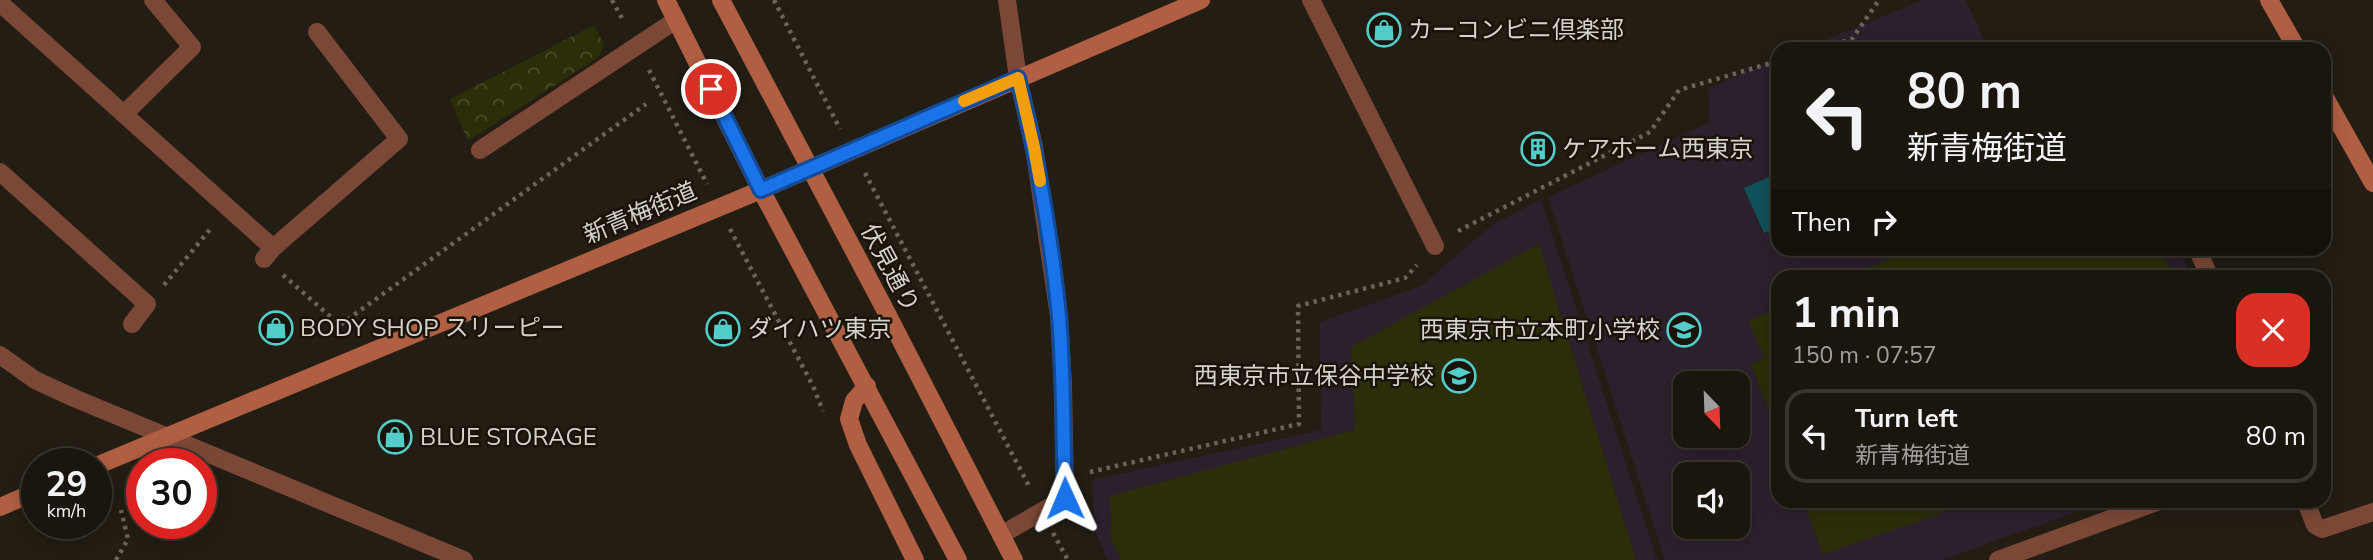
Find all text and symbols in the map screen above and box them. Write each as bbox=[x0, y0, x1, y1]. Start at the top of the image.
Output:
shop icon: カーコンビニ倶楽部 bbox=[1365, 11, 1403, 49]
place label: カーコンビニ倶楽部 bbox=[1408, 14, 1624, 46]
text: 80 m bbox=[1907, 58, 2022, 125]
pin bbox=[681, 59, 741, 119]
icon: arrive bbox=[692, 70, 730, 108]
icon: left bbox=[1792, 70, 1883, 161]
text: 新青梅街道 bbox=[1907, 127, 2067, 170]
building icon: ケアホーム西東京 bbox=[1519, 130, 1557, 168]
place label: ケアホーム西東京 bbox=[1562, 133, 1753, 165]
street label: 新青梅街道 bbox=[579, 175, 701, 251]
icon: right bbox=[1865, 203, 1903, 241]
text: Then bbox=[1792, 205, 1851, 240]
street label: 伏見通り bbox=[853, 218, 927, 318]
text: 1 min bbox=[1792, 285, 1901, 342]
button: close bbox=[2236, 293, 2310, 367]
shop icon: BODY SHOP スリーピー bbox=[257, 309, 295, 347]
shop icon: ダイハツ東京 bbox=[704, 310, 742, 348]
school or university icon: 西東京市立本町小学校 bbox=[1665, 311, 1703, 349]
place label: BODY SHOP スリーピー bbox=[300, 312, 565, 344]
place label: ダイハツ東京 bbox=[748, 313, 892, 345]
place label: 西東京市立本町小学校 bbox=[1420, 314, 1660, 346]
text: 150 m · 07:57 bbox=[1792, 340, 1937, 371]
school or university icon: 西東京市立保谷中学校 bbox=[1440, 357, 1478, 395]
place label: 西東京市立保谷中学校 bbox=[1194, 360, 1434, 392]
north arrow bbox=[1673, 371, 1750, 448]
map controls bbox=[1673, 371, 1750, 539]
text: Turn left bbox=[1855, 401, 1958, 436]
icon: left bbox=[1796, 417, 1834, 455]
shop icon: BLUE STORAGE bbox=[376, 418, 414, 456]
text: 80 m bbox=[2246, 419, 2306, 454]
place label: BLUE STORAGE bbox=[420, 421, 597, 453]
text: 新青梅街道 bbox=[1855, 440, 1970, 471]
speed limit sign: 30 bbox=[126, 448, 217, 539]
text: 29 bbox=[45, 461, 88, 508]
position arrow bbox=[1028, 461, 1102, 535]
button: sound bbox=[1673, 462, 1750, 539]
text: km/h bbox=[47, 499, 86, 523]

